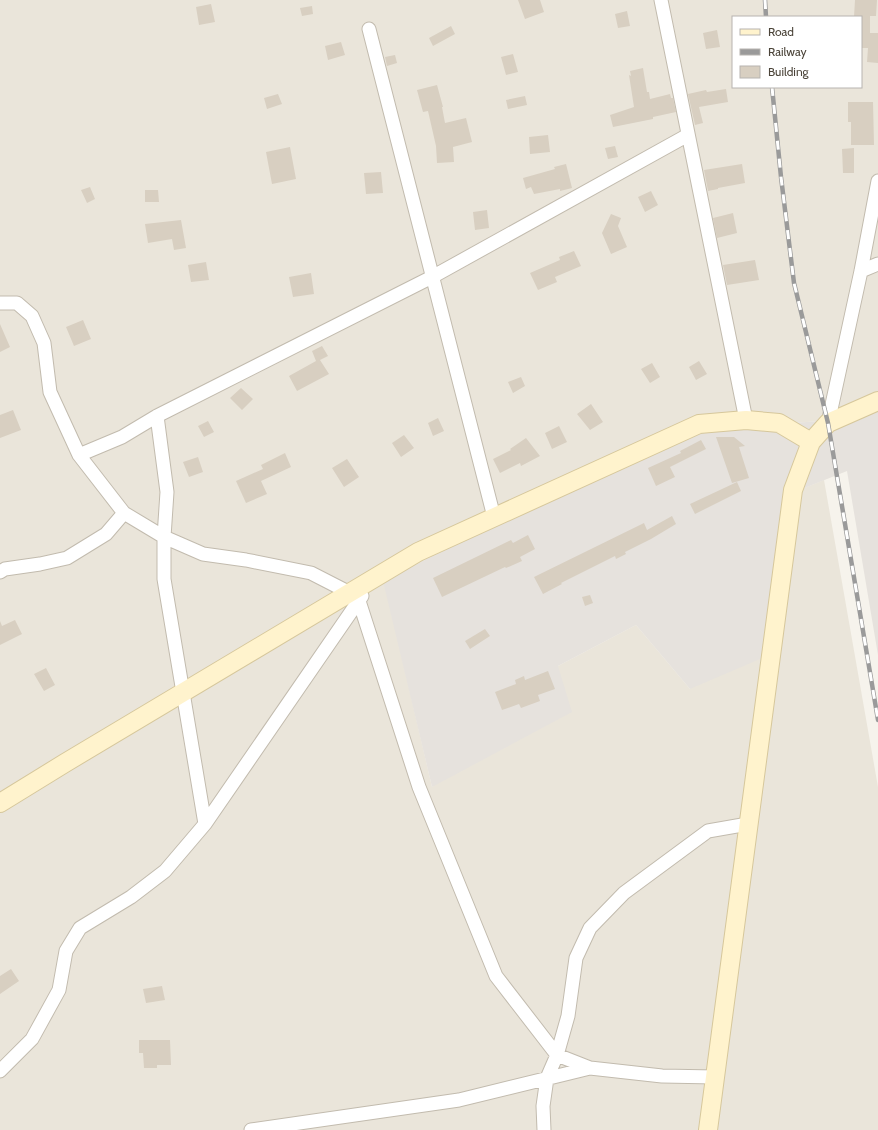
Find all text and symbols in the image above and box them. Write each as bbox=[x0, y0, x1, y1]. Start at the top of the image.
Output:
legend bbox=[732, 16, 862, 88]
text: Road bbox=[768, 24, 794, 39]
text: Railway bbox=[768, 44, 806, 59]
text: Building bbox=[768, 64, 810, 79]

